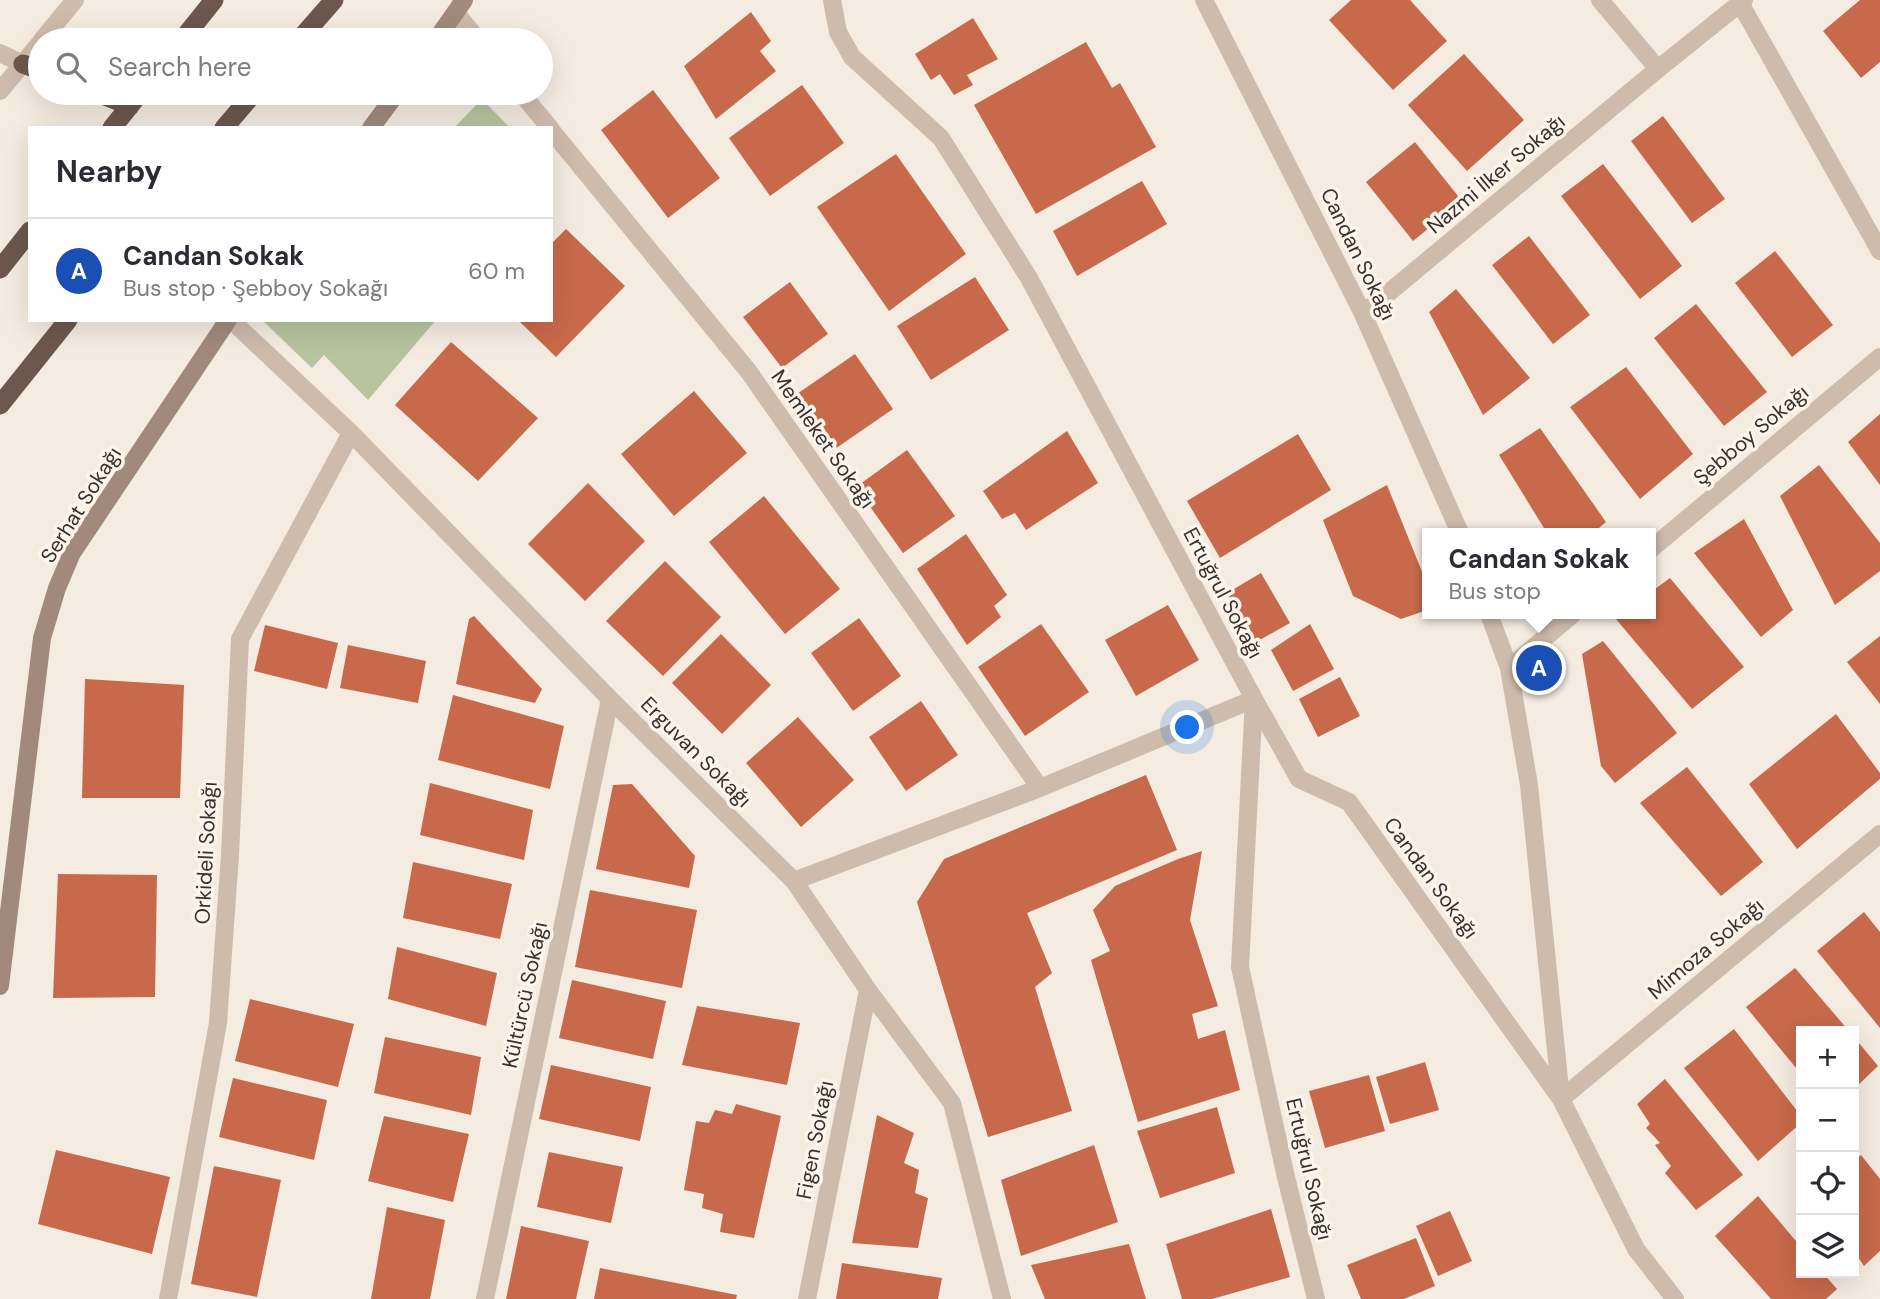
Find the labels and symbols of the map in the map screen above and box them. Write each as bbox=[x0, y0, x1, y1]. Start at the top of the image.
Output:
street label: Nazmi İlker Sokağı bbox=[1421, 108, 1571, 240]
street label: Candan Sokağı bbox=[1314, 183, 1402, 325]
street label: Memleket Sokağı bbox=[765, 364, 881, 514]
street label: Şebboy Sokağı bbox=[1688, 379, 1814, 491]
street label: Serhat Sokağı bbox=[34, 442, 128, 568]
street label: Ertuğrul Sokağı bbox=[1177, 523, 1269, 663]
pin: A bbox=[1516, 642, 1562, 694]
street label: Erguvan Sokağı bbox=[635, 691, 757, 813]
your location bbox=[1170, 710, 1204, 744]
street label: Orkideli Sokağı bbox=[188, 781, 224, 925]
street label: Candan Sokağı bbox=[1377, 812, 1485, 944]
street label: Mimoza Sokağı bbox=[1642, 892, 1770, 1006]
street label: Kültürcü Sokağı bbox=[496, 919, 554, 1071]
street label: Figen Sokağı bbox=[790, 1078, 840, 1202]
street label: Ertuğrul Sokağı bbox=[1279, 1095, 1339, 1243]

